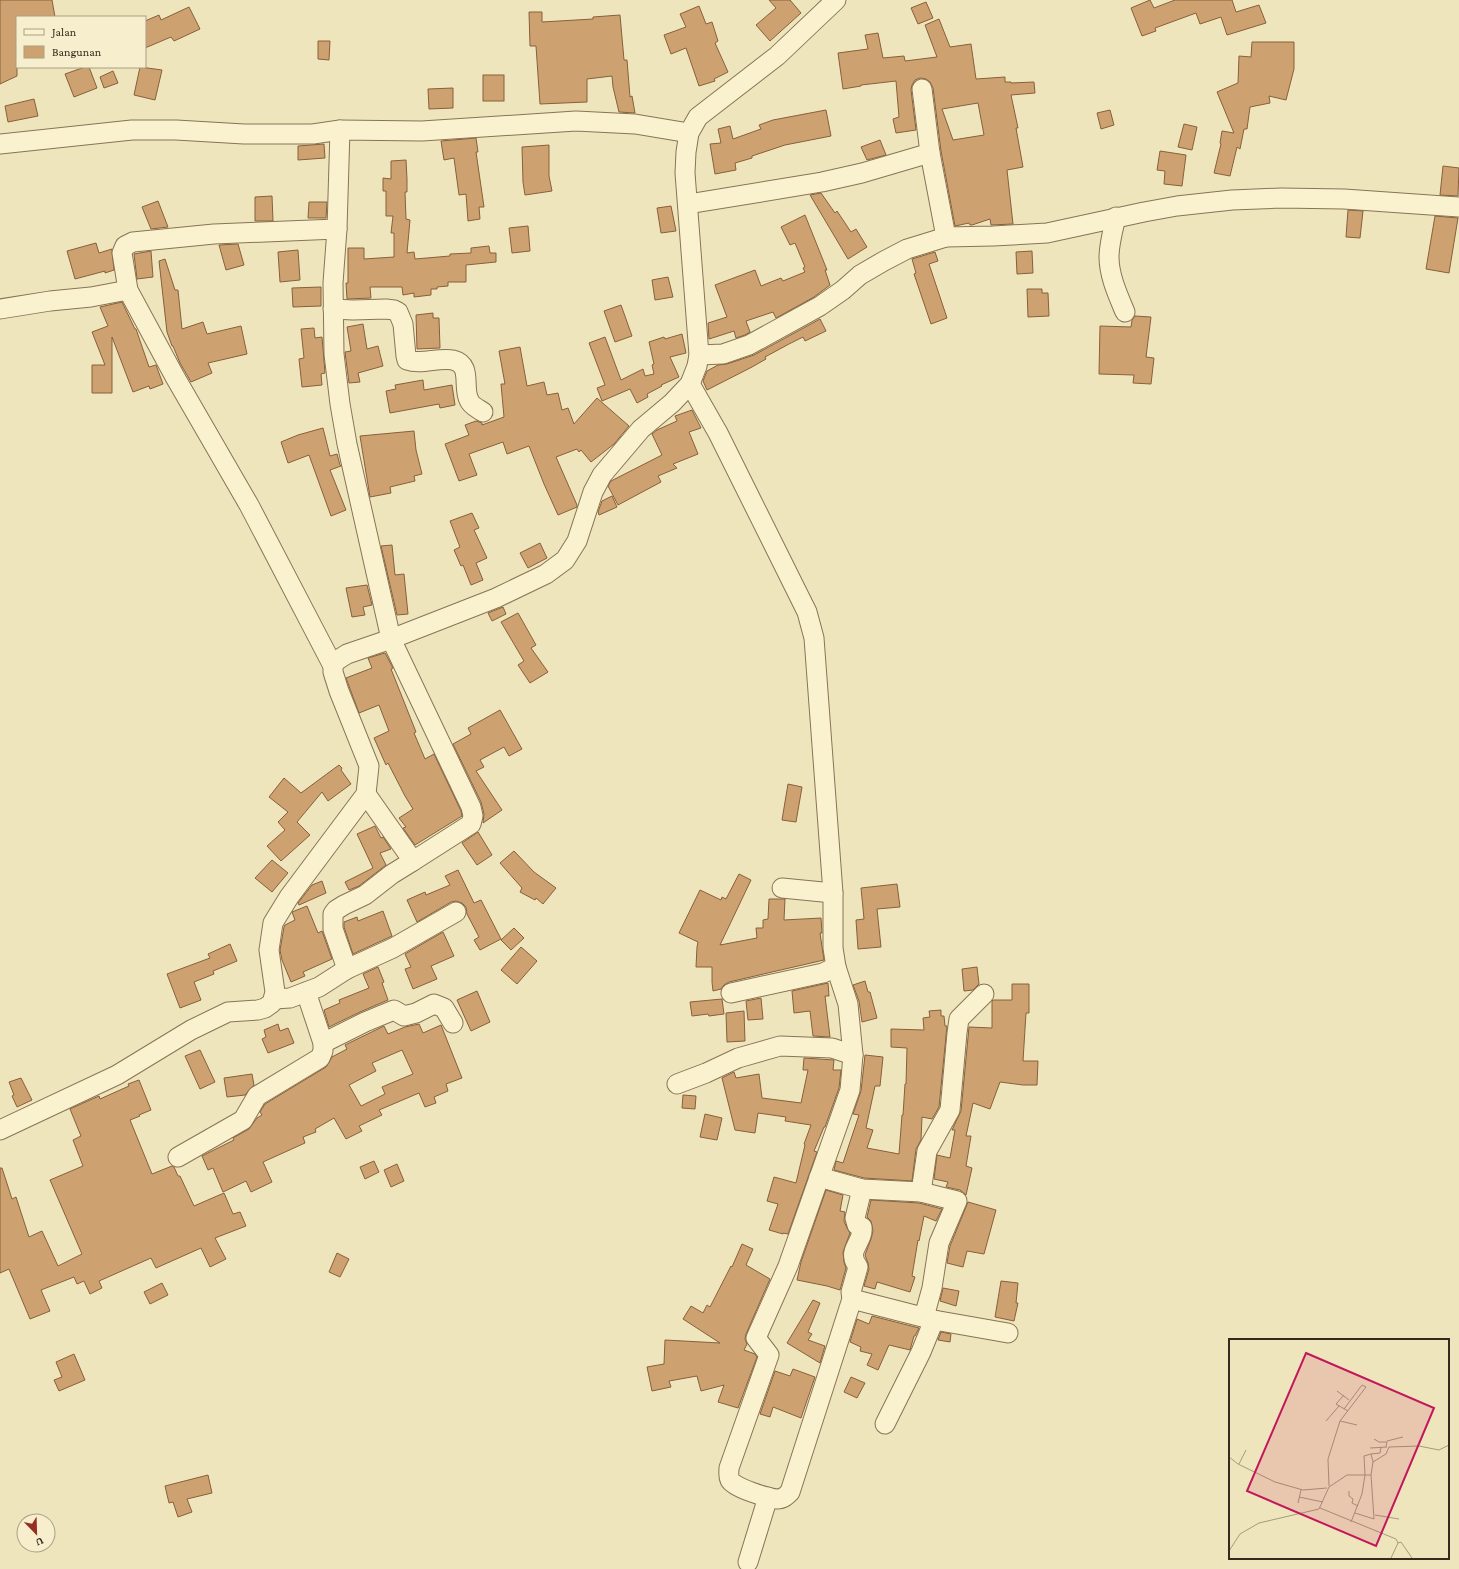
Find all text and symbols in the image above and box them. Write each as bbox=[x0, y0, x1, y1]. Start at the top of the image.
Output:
legend bbox=[16, 16, 146, 68]
text: Jalan bbox=[51, 25, 77, 39]
text: Bangunan bbox=[52, 45, 102, 59]
inset map bbox=[1229, 1339, 1449, 1559]
north arrow bbox=[16, 1513, 56, 1553]
text: U bbox=[34, 1535, 46, 1549]

